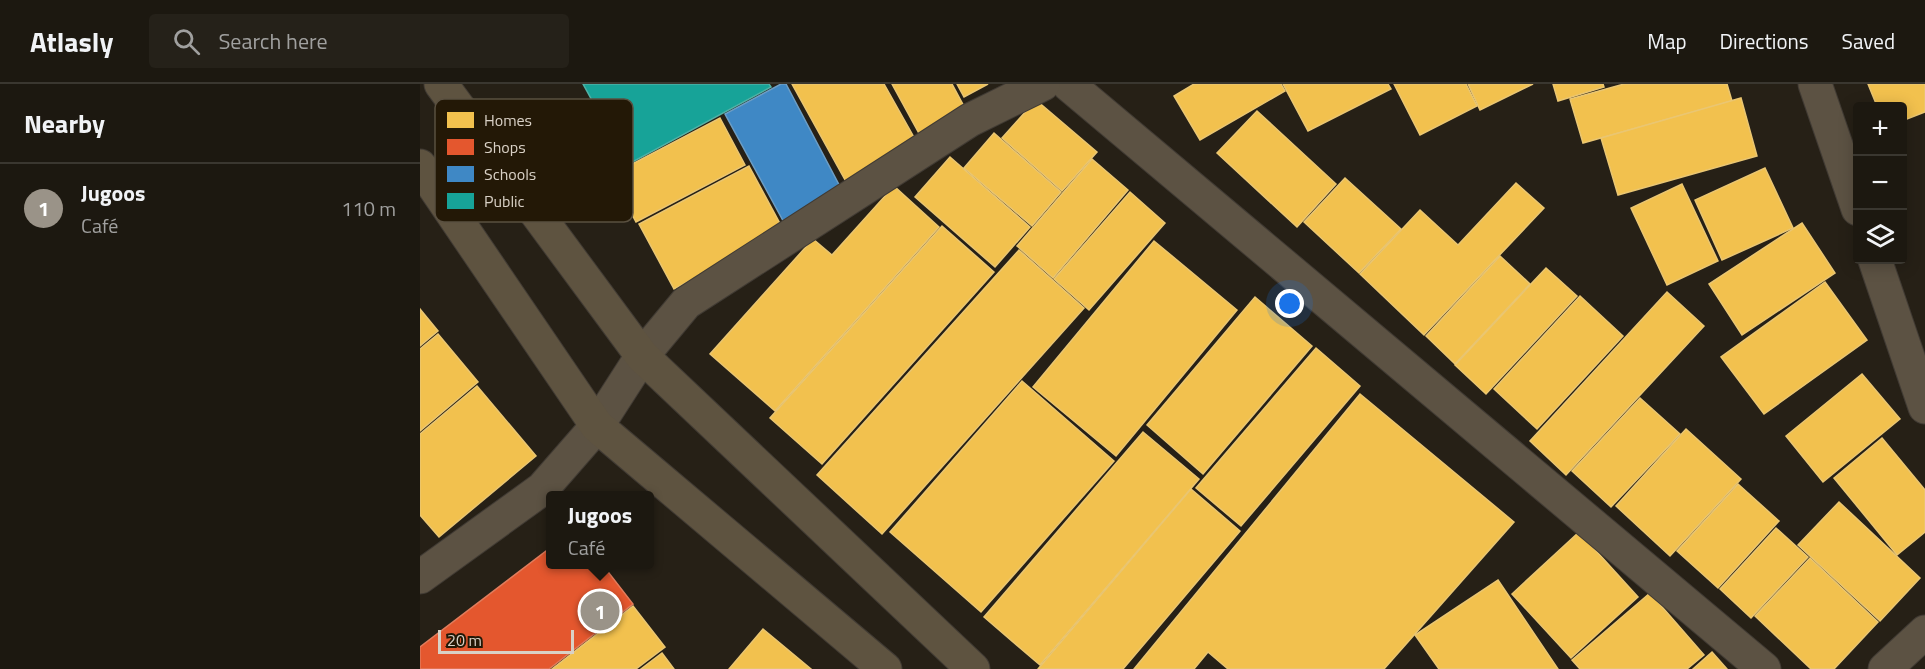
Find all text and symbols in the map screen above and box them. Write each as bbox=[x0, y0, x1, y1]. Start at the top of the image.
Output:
search box bbox=[149, 14, 569, 68]
text: Atlasly bbox=[30, 20, 113, 63]
text: Search here bbox=[218, 24, 328, 58]
icon: search bbox=[170, 25, 203, 58]
text: Map bbox=[1647, 25, 1687, 57]
text: Directions bbox=[1720, 25, 1809, 57]
text: Saved bbox=[1842, 25, 1895, 57]
legend bbox=[435, 99, 633, 222]
map controls bbox=[1853, 102, 1907, 264]
button: + bbox=[1853, 102, 1907, 156]
text: Nearby bbox=[24, 104, 105, 143]
text: Homes bbox=[484, 108, 532, 132]
text: Shops bbox=[484, 135, 526, 159]
button: − bbox=[1853, 156, 1907, 210]
text: Schools bbox=[484, 162, 536, 186]
text: Jugoos bbox=[81, 176, 145, 210]
text: Public bbox=[484, 189, 525, 213]
text: 1 bbox=[38, 193, 49, 224]
text: 110 m bbox=[341, 193, 396, 224]
text: Café bbox=[81, 210, 118, 241]
button: layers bbox=[1853, 210, 1907, 264]
your location bbox=[1275, 289, 1304, 318]
popup bbox=[546, 491, 654, 569]
text: Jugoos bbox=[568, 498, 632, 532]
text: Café bbox=[568, 532, 605, 563]
pin: 1 bbox=[580, 588, 620, 634]
scale bar bbox=[438, 627, 574, 654]
text: 20 m bbox=[447, 628, 482, 652]

